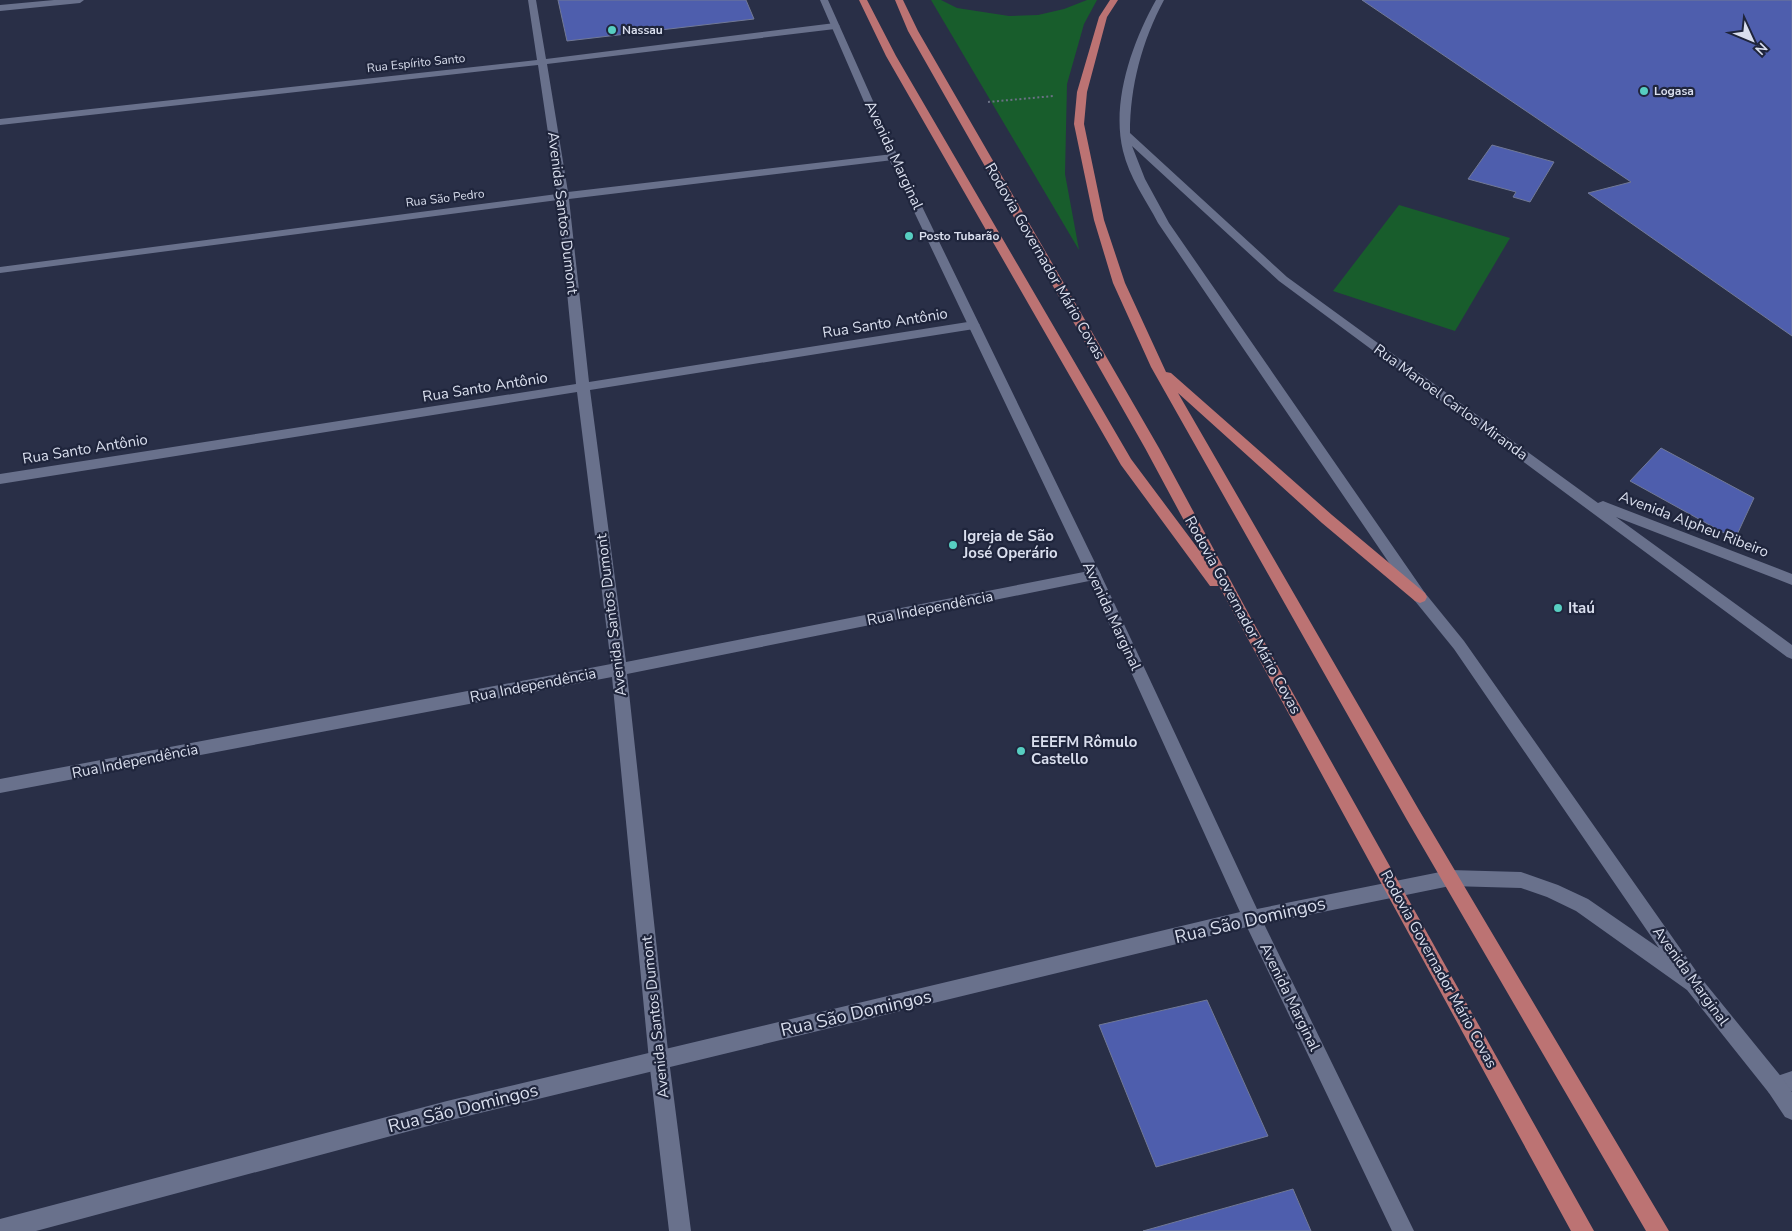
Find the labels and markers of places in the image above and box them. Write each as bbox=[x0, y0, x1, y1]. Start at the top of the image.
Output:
place label: Nassau bbox=[622, 22, 663, 38]
marker: Nassau bbox=[606, 24, 618, 36]
place label: Logasa bbox=[1654, 83, 1694, 99]
marker: Logasa bbox=[1638, 85, 1650, 97]
place label: Posto Tubarão bbox=[919, 228, 999, 244]
marker: Posto Tubarão bbox=[903, 230, 915, 242]
place label: Igreja de São José Operário bbox=[962, 526, 1058, 563]
marker: Igreja de São José Operário bbox=[947, 539, 959, 551]
place label: Itaú bbox=[1568, 598, 1595, 618]
marker: Itaú bbox=[1552, 602, 1564, 614]
place label: EEEFM Rômulo Castello bbox=[1031, 732, 1138, 769]
marker: EEEFM Rômulo Castello bbox=[1015, 745, 1027, 757]

